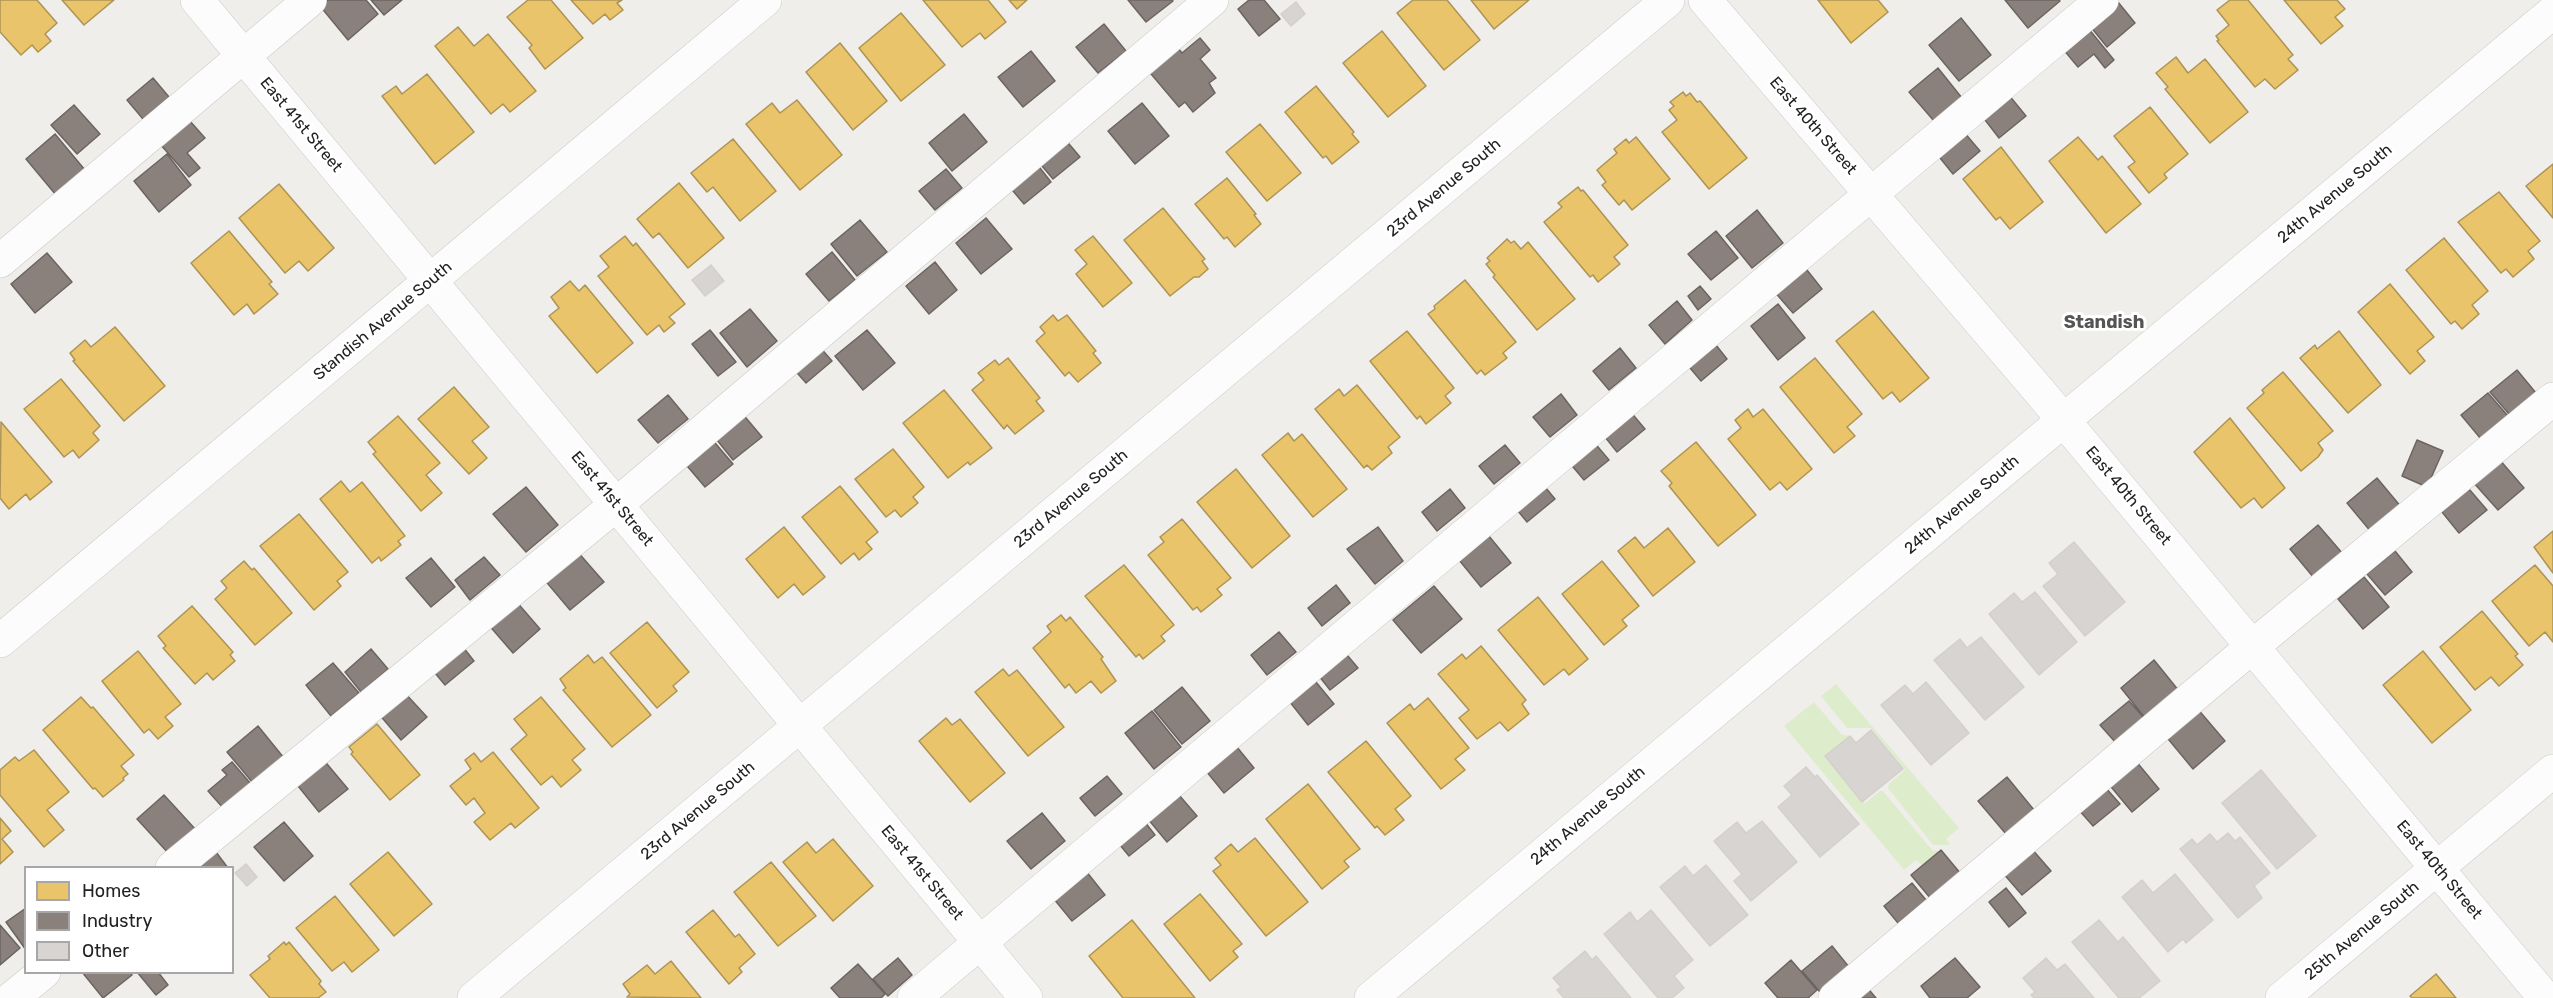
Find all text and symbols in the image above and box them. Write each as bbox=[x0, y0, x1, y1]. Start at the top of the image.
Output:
street label: East 40th Street bbox=[1765, 73, 1861, 179]
street label: East 41st Street bbox=[256, 74, 346, 176]
street label: 23rd Avenue South bbox=[1383, 135, 1505, 241]
street label: 24th Avenue South bbox=[2274, 140, 2396, 248]
street label: Standish Avenue South bbox=[310, 258, 456, 384]
district label: Standish bbox=[2064, 312, 2144, 334]
street label: East 40th Street bbox=[2081, 443, 2175, 549]
street label: 23rd Avenue South bbox=[1010, 446, 1132, 552]
street label: East 41st Street bbox=[567, 448, 657, 550]
street label: 24th Avenue South bbox=[1901, 451, 2023, 559]
street label: 23rd Avenue South bbox=[637, 758, 759, 864]
street label: 24th Avenue South bbox=[1527, 762, 1649, 870]
street label: East 40th Street bbox=[2392, 817, 2486, 923]
street label: East 41st Street bbox=[877, 822, 967, 924]
legend bbox=[24, 866, 234, 974]
street label: 25th Avenue South bbox=[2301, 878, 2423, 984]
text: Homes bbox=[82, 880, 140, 902]
text: Industry bbox=[82, 910, 152, 932]
text: Other bbox=[82, 940, 129, 962]

